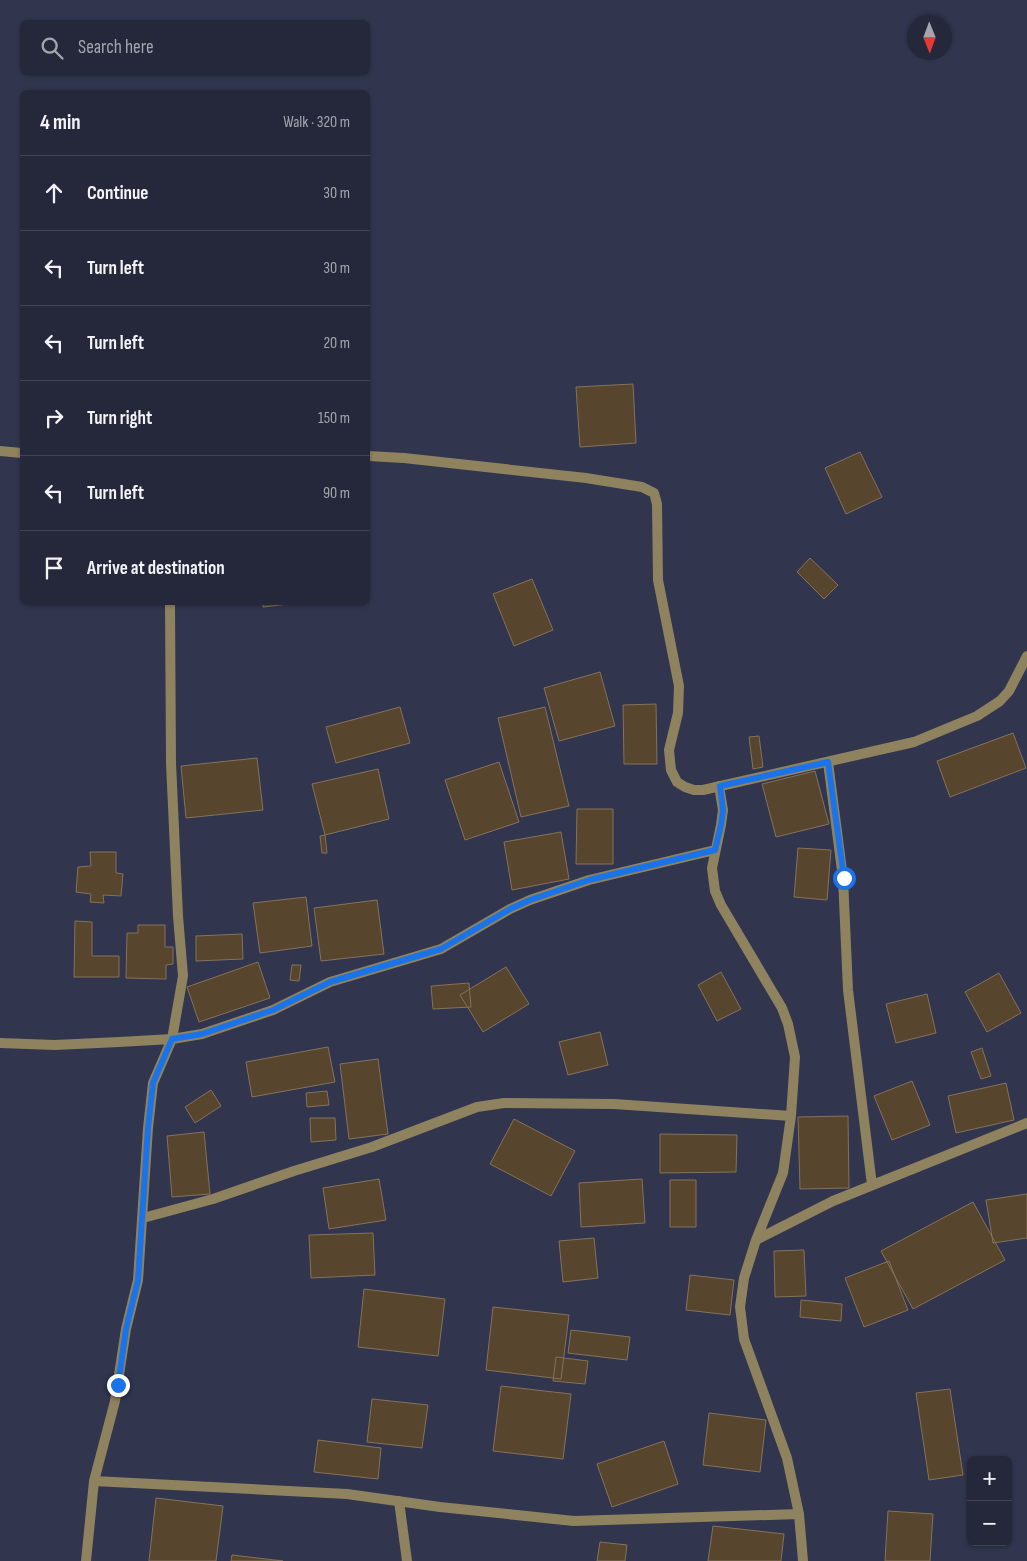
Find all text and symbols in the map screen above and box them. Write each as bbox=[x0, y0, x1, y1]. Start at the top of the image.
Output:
north arrow bbox=[907, 15, 952, 60]
search box bbox=[20, 20, 370, 75]
icon: search bbox=[38, 34, 66, 62]
text: Search here bbox=[78, 36, 154, 59]
text: 4 min bbox=[40, 110, 81, 135]
text: Walk · 320 m bbox=[283, 113, 350, 132]
icon: ahead bbox=[40, 179, 68, 207]
text: Continue bbox=[87, 182, 148, 205]
text: 30 m bbox=[323, 184, 350, 203]
icon: left bbox=[40, 254, 68, 282]
text: Turn left bbox=[87, 257, 144, 280]
text: 30 m bbox=[323, 259, 350, 278]
icon: left bbox=[40, 329, 68, 357]
text: Turn left bbox=[87, 332, 144, 355]
text: 20 m bbox=[323, 334, 350, 353]
icon: right bbox=[40, 404, 68, 432]
text: Turn right bbox=[87, 407, 152, 430]
text: 150 m bbox=[318, 409, 350, 428]
icon: left bbox=[40, 479, 68, 507]
text: Turn left bbox=[87, 482, 144, 505]
text: 90 m bbox=[323, 484, 350, 503]
icon: arrive bbox=[40, 554, 68, 582]
text: Arrive at destination bbox=[87, 557, 225, 580]
route start bbox=[833, 867, 856, 890]
route end bbox=[107, 1374, 130, 1397]
map controls bbox=[967, 1456, 1012, 1546]
button: + bbox=[967, 1456, 1012, 1501]
button: − bbox=[967, 1501, 1012, 1546]

